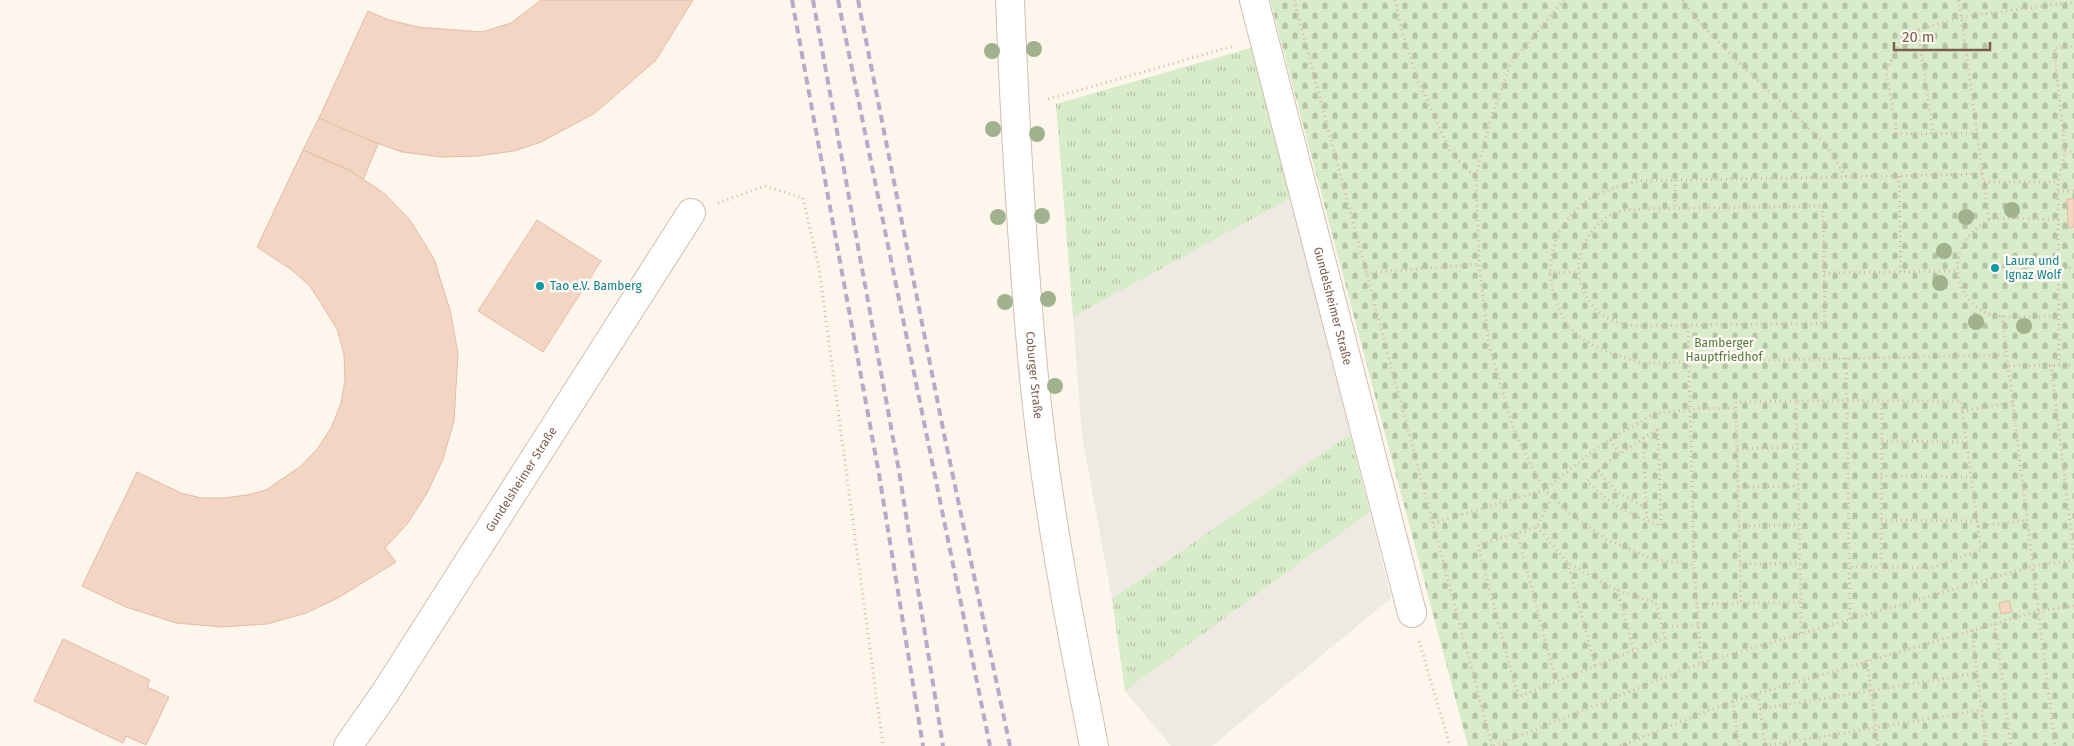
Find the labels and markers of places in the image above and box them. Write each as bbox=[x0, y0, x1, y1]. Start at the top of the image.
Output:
place label: Laura und Ignaz Wolf bbox=[2005, 254, 2062, 282]
marker: Laura und Ignaz Wolf bbox=[1989, 262, 2001, 274]
place label: Tao e.V. Bamberg bbox=[550, 279, 642, 293]
marker: Tao e.V. Bamberg bbox=[534, 280, 546, 292]

